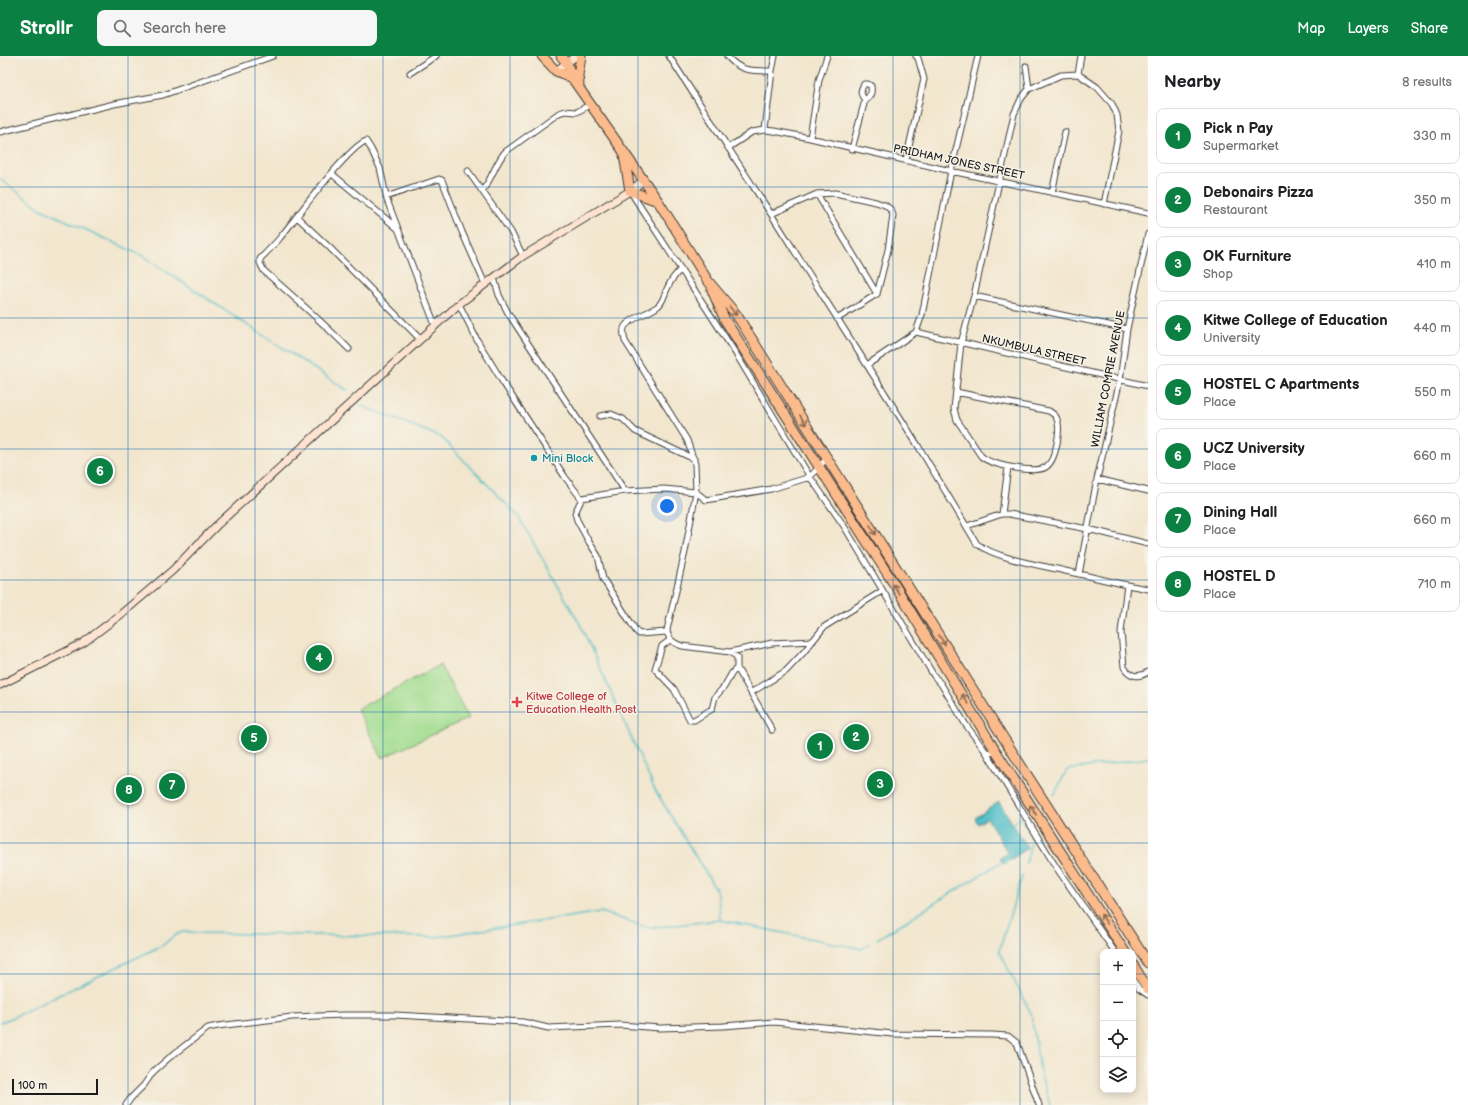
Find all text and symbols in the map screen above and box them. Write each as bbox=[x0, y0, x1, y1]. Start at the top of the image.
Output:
search box bbox=[97, 10, 377, 46]
text: Strollr bbox=[20, 17, 73, 40]
icon: search bbox=[111, 17, 133, 39]
text: Search here bbox=[143, 19, 226, 38]
text: Map bbox=[1297, 20, 1325, 37]
text: Layers bbox=[1347, 20, 1389, 37]
text: Share bbox=[1411, 20, 1448, 37]
text: Nearby bbox=[1164, 72, 1221, 92]
text: 8 results bbox=[1402, 74, 1452, 90]
text: Pick n Pay bbox=[1203, 119, 1273, 138]
text: 1 bbox=[1175, 128, 1181, 144]
text: 330 m bbox=[1413, 128, 1451, 144]
text: Supermarket bbox=[1203, 138, 1279, 154]
street label: PRIDHAM JONES STREET bbox=[892, 142, 1026, 182]
text: Debonairs Pizza bbox=[1203, 183, 1314, 202]
text: 2 bbox=[1174, 192, 1182, 208]
text: 350 m bbox=[1414, 192, 1451, 208]
text: Restaurant bbox=[1203, 202, 1268, 218]
text: OK Furniture bbox=[1203, 247, 1291, 266]
text: 3 bbox=[1174, 256, 1182, 272]
text: 410 m bbox=[1416, 256, 1451, 272]
text: Shop bbox=[1203, 266, 1233, 282]
one-way arrow bbox=[729, 305, 737, 316]
street label: WILLIAM COMRIE AVENUE bbox=[1088, 309, 1128, 449]
text: Kitwe College of Education bbox=[1203, 311, 1388, 330]
text: 4 bbox=[1174, 320, 1182, 336]
text: 440 m bbox=[1413, 320, 1451, 336]
text: University bbox=[1203, 330, 1260, 346]
street label: NKUMBULA STREET bbox=[981, 332, 1088, 368]
text: HOSTEL C Apartments bbox=[1203, 375, 1359, 394]
text: 5 bbox=[1174, 384, 1182, 400]
text: 550 m bbox=[1414, 384, 1451, 400]
text: Place bbox=[1203, 394, 1236, 410]
one-way arrow bbox=[800, 414, 808, 426]
text: UCZ University bbox=[1203, 439, 1305, 458]
text: 6 bbox=[1174, 448, 1182, 464]
text: 660 m bbox=[1413, 448, 1451, 464]
place label: Mini Block bbox=[542, 452, 594, 465]
marker: Mini Block bbox=[529, 453, 539, 463]
pin: 6 bbox=[87, 456, 113, 486]
text: Place bbox=[1203, 458, 1236, 474]
your location bbox=[657, 496, 677, 516]
text: Dining Hall bbox=[1203, 503, 1277, 522]
text: 7 bbox=[1174, 512, 1182, 528]
text: 660 m bbox=[1413, 512, 1451, 528]
text: Place bbox=[1203, 522, 1236, 538]
one-way arrow bbox=[869, 524, 877, 535]
text: HOSTEL D bbox=[1203, 567, 1275, 586]
text: 8 bbox=[1174, 576, 1182, 592]
text: 710 m bbox=[1418, 576, 1451, 592]
one-way arrow bbox=[892, 583, 900, 595]
text: Place bbox=[1203, 586, 1236, 602]
one-way arrow bbox=[938, 634, 946, 645]
pin: 4 bbox=[306, 643, 332, 673]
place label: Kitwe College of Education Health Post bbox=[526, 690, 637, 716]
one-way arrow bbox=[960, 693, 968, 705]
marker: Kitwe College of Education Health Post bbox=[511, 696, 523, 708]
pin: 2 bbox=[843, 722, 869, 752]
pin: 5 bbox=[241, 723, 267, 753]
pin: 1 bbox=[807, 731, 833, 761]
pin: 3 bbox=[867, 769, 893, 799]
pin: 7 bbox=[159, 771, 185, 801]
pin: 8 bbox=[116, 775, 142, 805]
one-way arrow bbox=[1029, 804, 1037, 816]
one-way arrow bbox=[1099, 913, 1107, 925]
map controls bbox=[1100, 949, 1136, 1093]
button: + bbox=[1100, 949, 1136, 985]
button: − bbox=[1100, 985, 1136, 1021]
button: locate bbox=[1100, 1021, 1136, 1057]
button: layers bbox=[1100, 1057, 1136, 1093]
scale bar bbox=[12, 1077, 98, 1096]
text: 100 m bbox=[18, 1079, 47, 1092]

